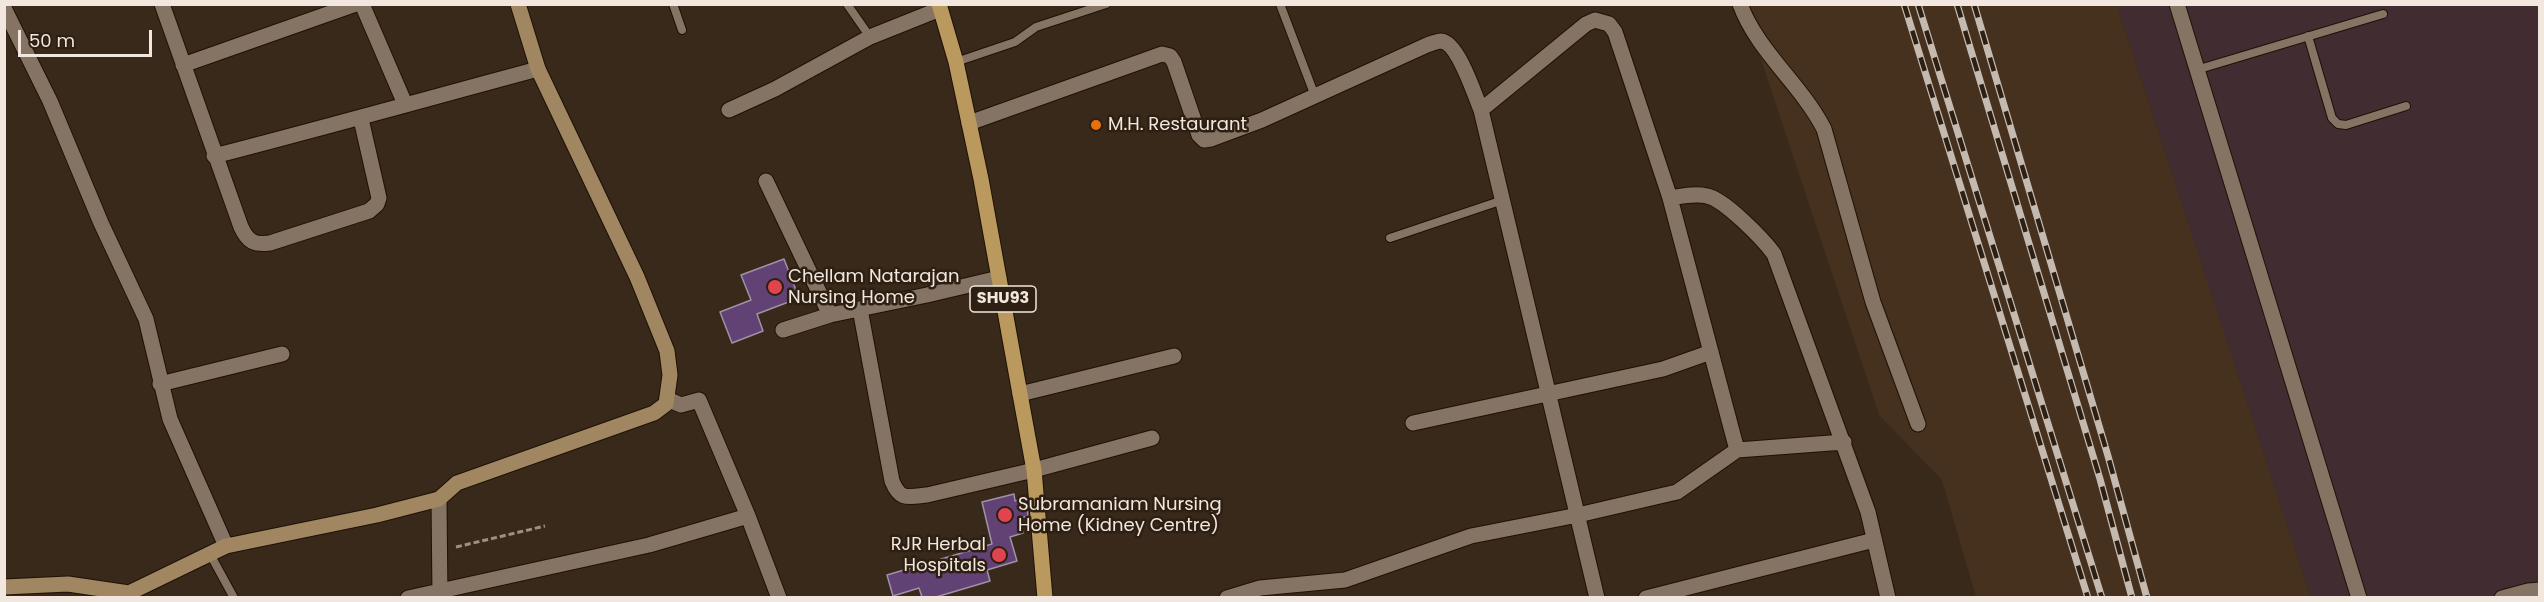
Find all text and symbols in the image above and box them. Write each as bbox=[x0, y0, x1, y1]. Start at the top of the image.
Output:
scale bar bbox=[21, 18, 154, 56]
text: 50 m bbox=[29, 28, 75, 53]
place label: M.H. Restaurant bbox=[1108, 114, 1247, 136]
marker: M.H. Restaurant bbox=[1089, 118, 1103, 132]
place label: Chellam Natarajan Nursing Home bbox=[788, 266, 960, 308]
marker: Chellam Natarajan Nursing Home bbox=[766, 278, 784, 296]
road number: SHU93 bbox=[970, 286, 1036, 312]
place label: Subramaniam Nursing Home (Kidney Centre) bbox=[1018, 494, 1222, 536]
marker: Subramaniam Nursing Home (Kidney Centre) bbox=[996, 506, 1014, 524]
place label: RJR Herbal Hospitals bbox=[891, 534, 986, 576]
marker: RJR Herbal Hospitals bbox=[990, 546, 1008, 564]

